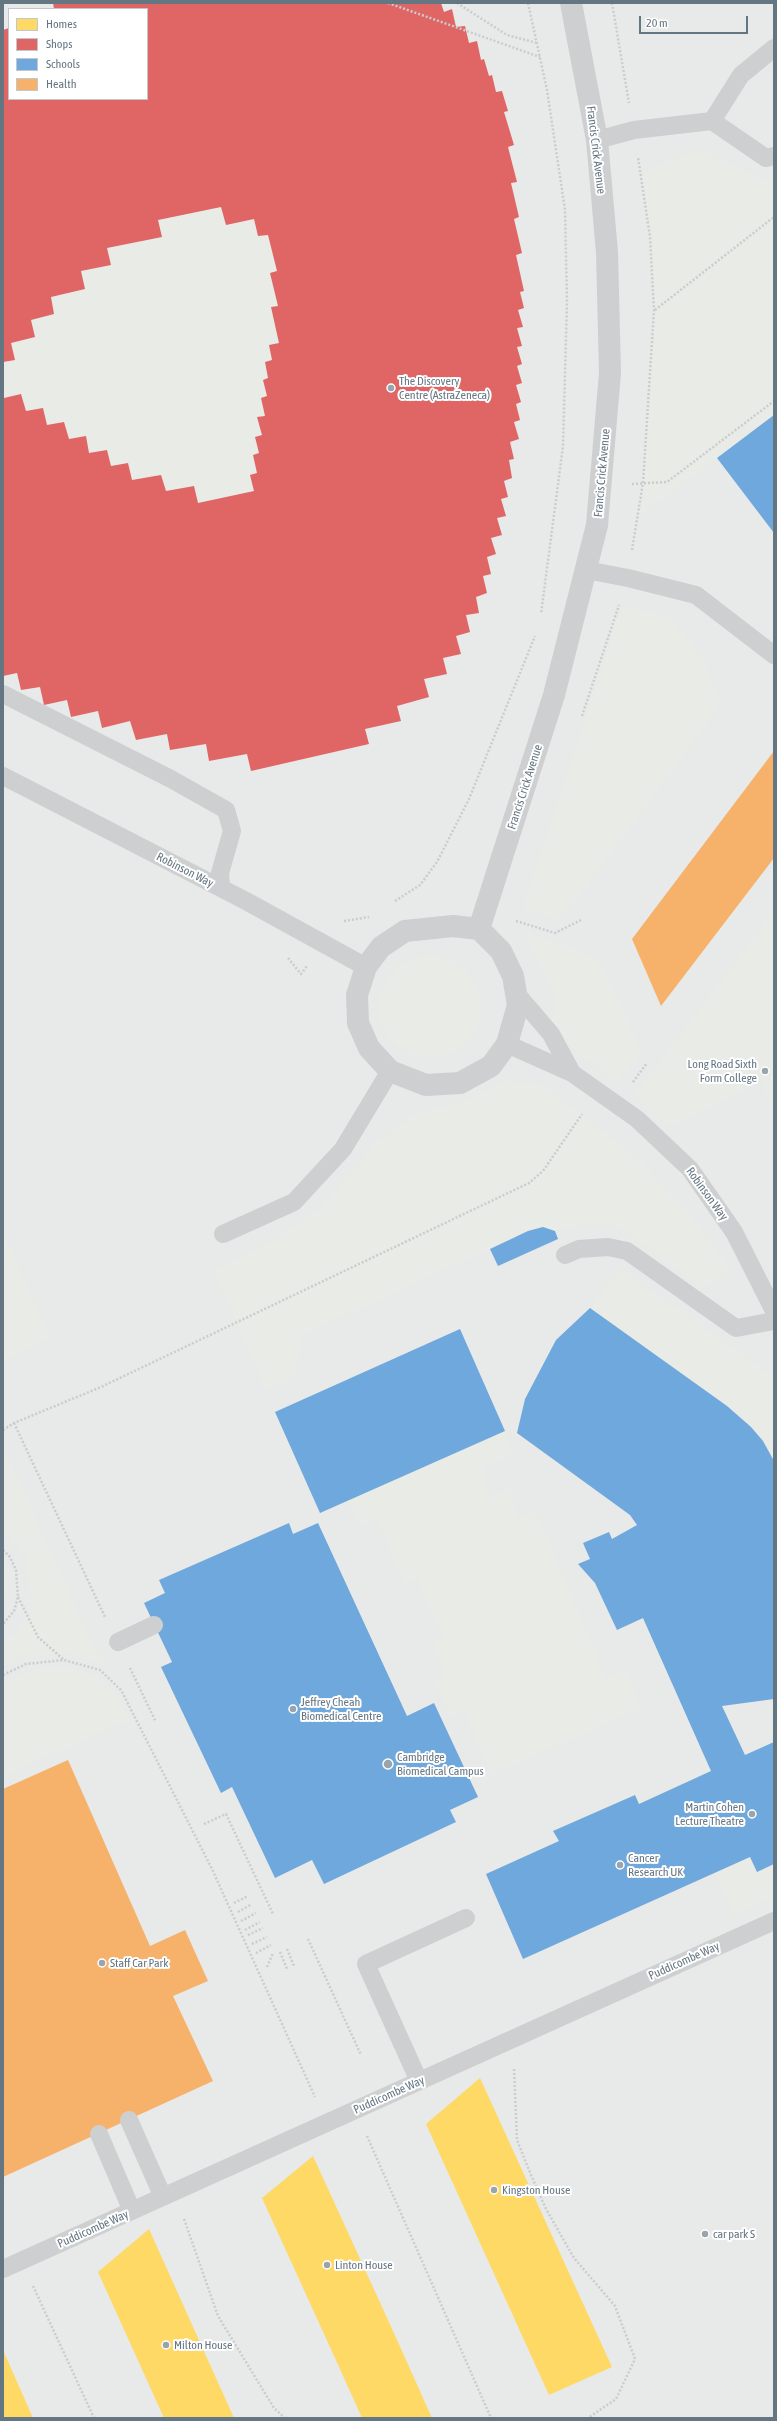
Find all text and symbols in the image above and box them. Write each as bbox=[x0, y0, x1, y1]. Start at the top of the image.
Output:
legend bbox=[8, 8, 148, 100]
scale bar bbox=[641, 8, 750, 34]
text: 20 m bbox=[646, 16, 668, 30]
text: Homes bbox=[46, 17, 77, 31]
text: Shops bbox=[46, 37, 72, 51]
text: Schools bbox=[46, 57, 80, 71]
text: Health bbox=[46, 77, 76, 91]
street label: Francis Crick Avenue bbox=[583, 105, 609, 195]
place label: The Discovery Centre (AstraZeneca) bbox=[399, 374, 490, 402]
marker: The Discovery Centre (AstraZeneca) bbox=[386, 383, 396, 393]
street label: Francis Crick Avenue bbox=[591, 428, 613, 518]
street label: Francis Crick Avenue bbox=[504, 743, 546, 831]
street label: Robinson Way bbox=[154, 849, 216, 891]
place label: Long Road Sixth Form College bbox=[688, 1057, 757, 1085]
marker: Long Road Sixth Form College bbox=[760, 1066, 770, 1076]
street label: Robinson Way bbox=[683, 1165, 731, 1223]
place label: Jeffrey Cheah Biomedical Centre bbox=[301, 1695, 382, 1723]
marker: Jeffrey Cheah Biomedical Centre bbox=[288, 1704, 298, 1714]
place label: Cambridge Biomedical Campus bbox=[397, 1750, 484, 1778]
marker: Cambridge Biomedical Campus bbox=[382, 1758, 394, 1770]
place label: Martin Cohen Lecture Theatre bbox=[675, 1800, 744, 1828]
marker: Martin Cohen Lecture Theatre bbox=[747, 1809, 757, 1819]
place label: Cancer Research UK bbox=[628, 1851, 683, 1879]
marker: Cancer Research UK bbox=[615, 1860, 625, 1870]
street label: Puddicombe Way bbox=[646, 1939, 722, 1983]
place label: Staff Car Park bbox=[110, 1956, 168, 1970]
marker: Staff Car Park bbox=[97, 1958, 107, 1968]
street label: Puddicombe Way bbox=[351, 2073, 427, 2117]
place label: Kingston House bbox=[502, 2183, 570, 2197]
marker: Kingston House bbox=[489, 2185, 499, 2195]
street label: Puddicombe Way bbox=[55, 2207, 131, 2251]
place label: car park S bbox=[713, 2227, 755, 2241]
marker: car park S bbox=[700, 2229, 710, 2239]
place label: Linton House bbox=[335, 2258, 393, 2272]
marker: Linton House bbox=[322, 2260, 332, 2270]
place label: Milton House bbox=[174, 2338, 233, 2352]
marker: Milton House bbox=[161, 2340, 171, 2350]

